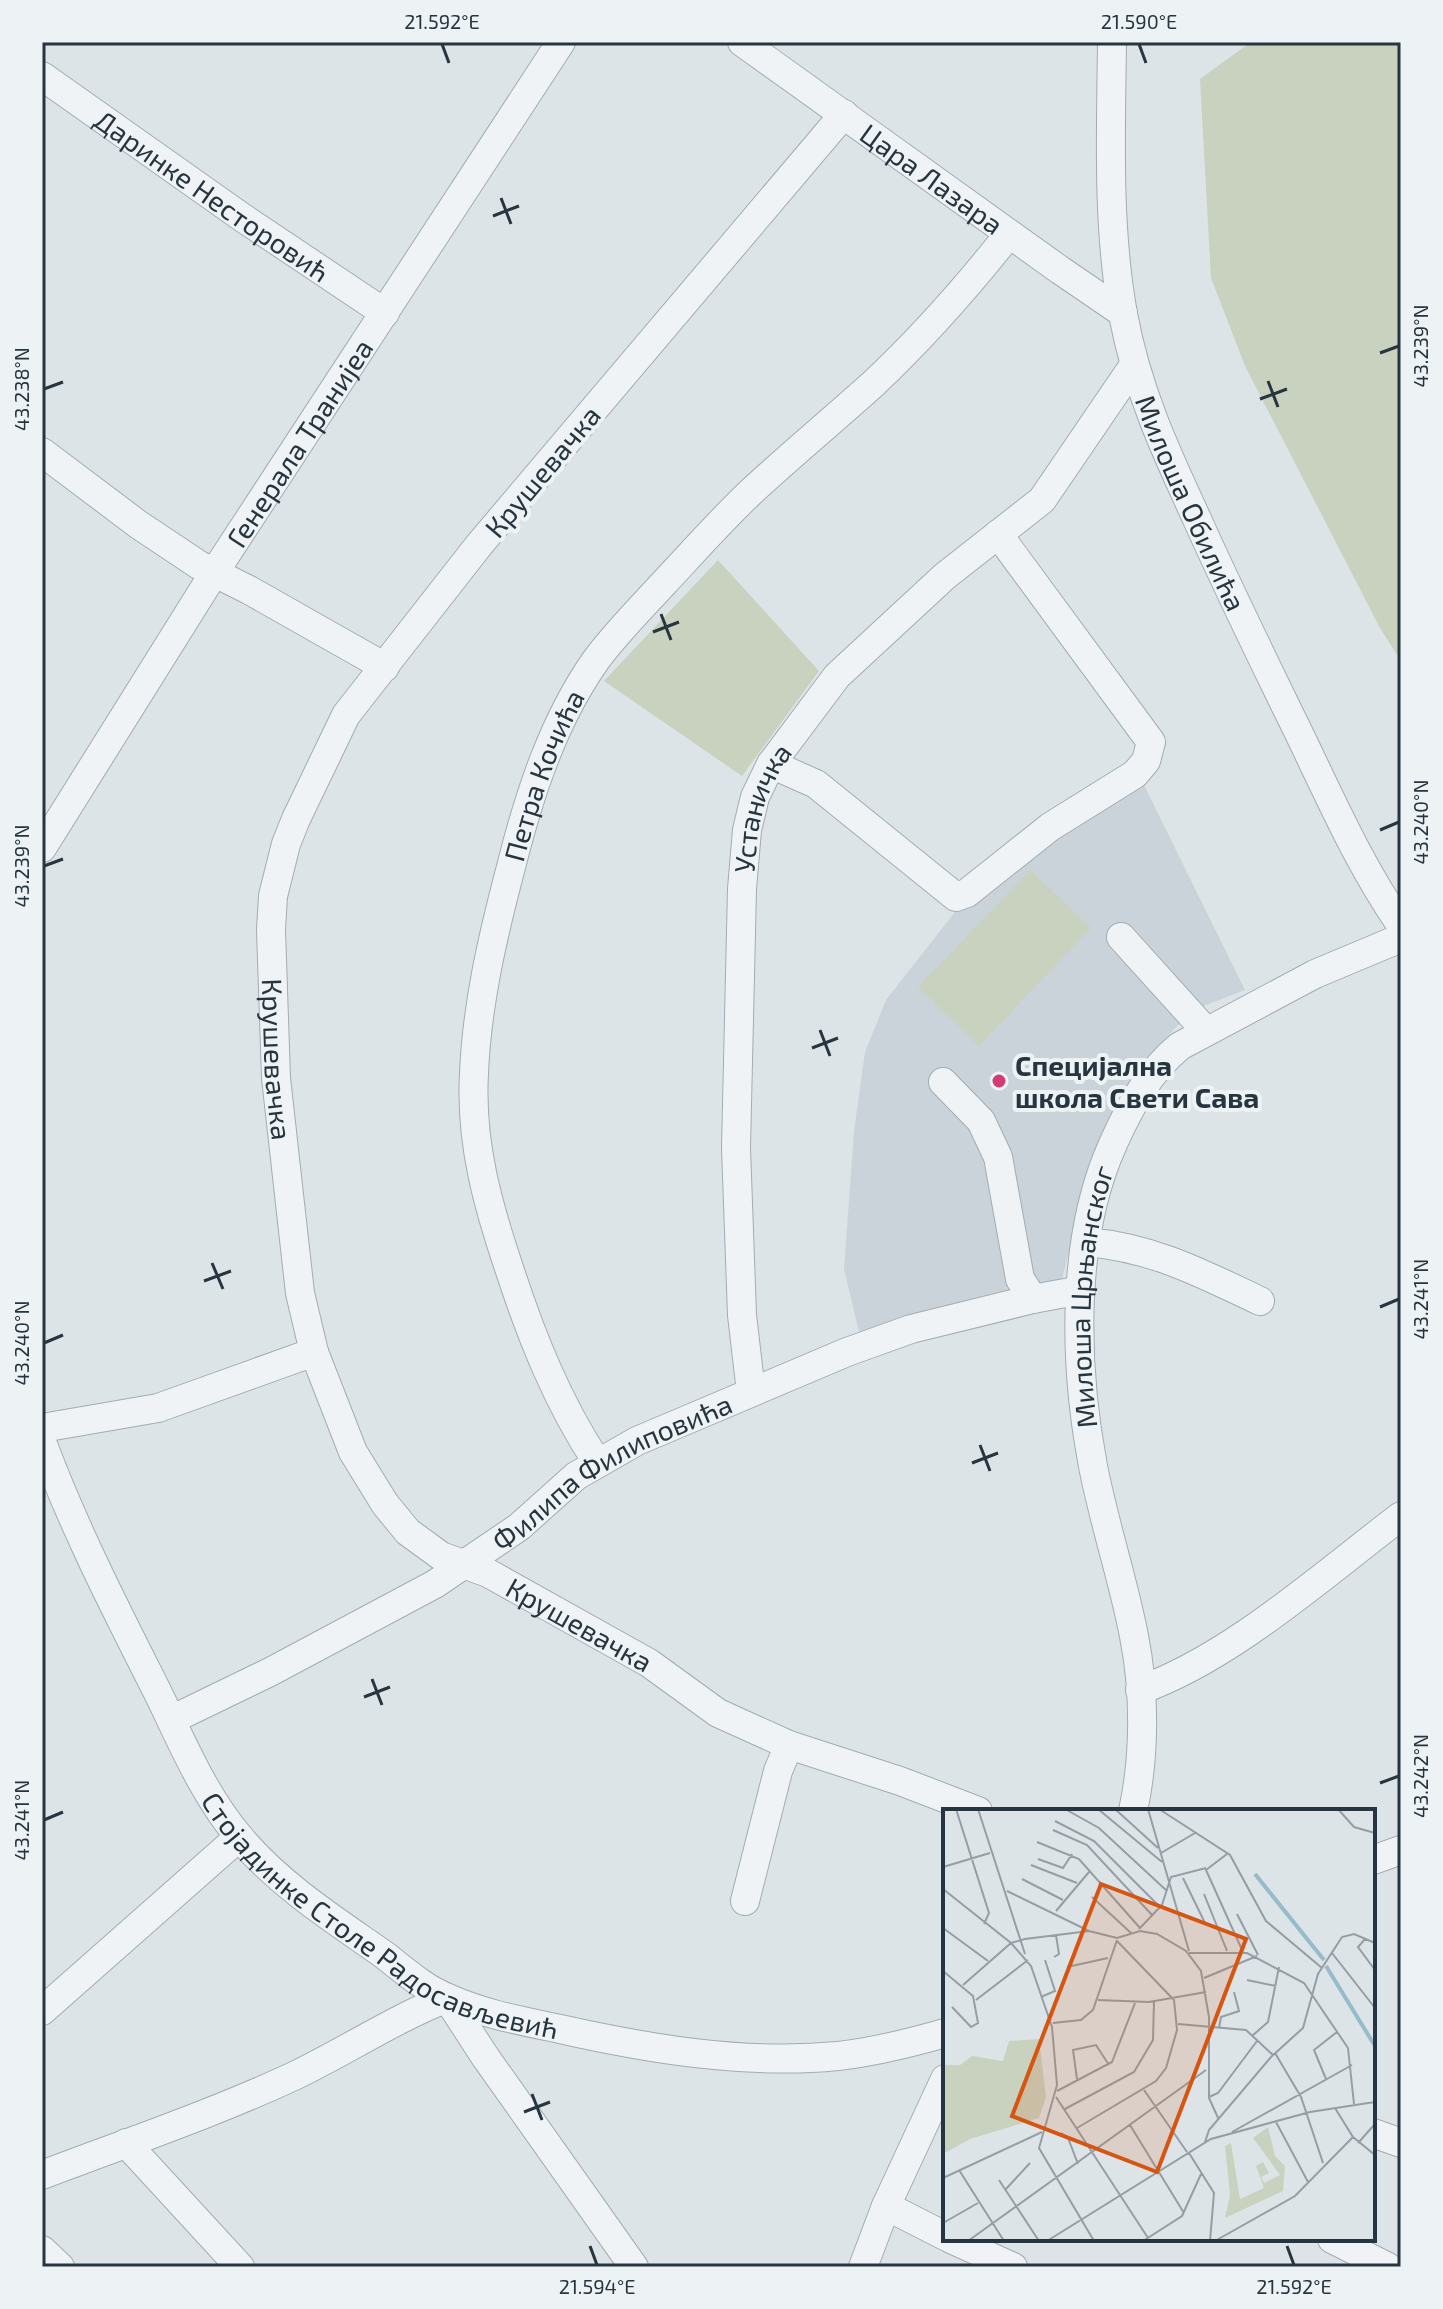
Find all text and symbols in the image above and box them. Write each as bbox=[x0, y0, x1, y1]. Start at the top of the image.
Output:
text: 21.592°E bbox=[404, 9, 480, 33]
text: 21.590°E bbox=[1101, 9, 1177, 33]
street label: Даринке Несторовић bbox=[89, 102, 336, 288]
street label: Цара Лазара bbox=[854, 116, 1010, 241]
text: 43.239°N bbox=[1408, 304, 1432, 388]
street label: Генерала Транијеа bbox=[219, 332, 380, 553]
text: 43.238°N bbox=[9, 347, 33, 431]
street label: Милоша Обилића bbox=[1129, 390, 1254, 616]
street label: Крушевачка bbox=[477, 398, 607, 544]
street label: Петра Кочића bbox=[496, 683, 591, 865]
street label: Устаничка bbox=[726, 736, 798, 874]
text: 43.240°N bbox=[1408, 780, 1432, 864]
text: 43.239°N bbox=[9, 824, 33, 908]
street label: Крушевачка bbox=[256, 978, 300, 1142]
place label: Специјална школа Свети Сава bbox=[1015, 1048, 1259, 1114]
marker: Специјална школа Свети Сава bbox=[990, 1072, 1008, 1090]
street label: Милоша Црњанског bbox=[1062, 1161, 1120, 1430]
text: 43.241°N bbox=[1408, 1259, 1432, 1339]
text: 43.240°N bbox=[9, 1301, 33, 1385]
street label: Филипа Филиповића bbox=[485, 1386, 737, 1557]
street label: Крушевачка bbox=[501, 1570, 659, 1679]
text: 43.242°N bbox=[1408, 1734, 1432, 1818]
text: 43.241°N bbox=[9, 1780, 33, 1860]
street label: Стојадинке Столе Радосављевић bbox=[195, 1786, 561, 2045]
inset map bbox=[943, 1809, 1375, 2241]
text: 21.594°E bbox=[559, 2274, 635, 2298]
text: 21.592°E bbox=[1256, 2274, 1332, 2298]

